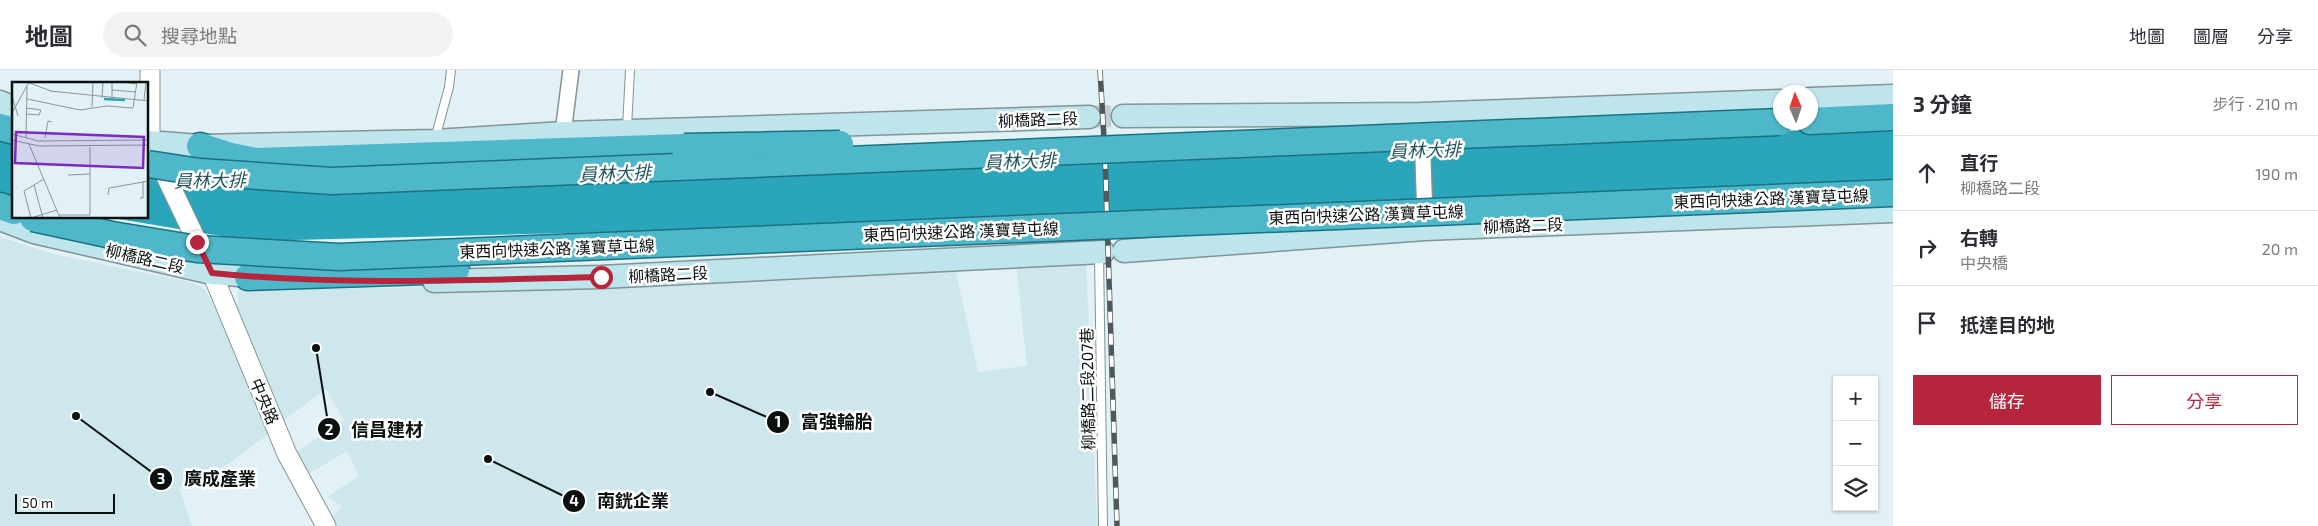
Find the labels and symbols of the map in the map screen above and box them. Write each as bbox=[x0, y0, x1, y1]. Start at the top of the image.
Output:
inset map bbox=[12, 82, 149, 219]
north arrow bbox=[1773, 85, 1818, 130]
street label: 柳橋路二段 bbox=[998, 108, 1078, 130]
water label: 員林大排 bbox=[1389, 138, 1463, 162]
water label: 員林大排 bbox=[984, 149, 1058, 173]
water label: 員林大排 bbox=[579, 161, 653, 185]
water label: 員林大排 bbox=[174, 168, 248, 192]
street label: 東西向快速公路 漢寶草屯線 bbox=[1673, 185, 1869, 211]
street label: 東西向快速公路 漢寶草屯線 bbox=[1268, 201, 1464, 227]
street label: 柳橋路二段 bbox=[1483, 214, 1563, 236]
street label: 東西向快速公路 漢寶草屯線 bbox=[863, 218, 1059, 244]
route end bbox=[186, 231, 209, 254]
street label: 東西向快速公路 漢寶草屯線 bbox=[459, 235, 655, 261]
street label: 柳橋路二段 bbox=[104, 240, 186, 276]
street label: 柳橋路二段 bbox=[628, 262, 708, 286]
route start bbox=[590, 266, 613, 289]
street label: 柳橋路二段207巷 bbox=[1076, 327, 1098, 451]
street label: 中央路 bbox=[247, 375, 283, 427]
callout: 富強輪胎 bbox=[766, 405, 883, 438]
text: 富強輪胎 bbox=[801, 410, 873, 432]
text: 1 bbox=[775, 412, 781, 430]
callout: 信昌建材 bbox=[316, 413, 433, 446]
text: 信昌建材 bbox=[351, 418, 423, 440]
text: 2 bbox=[325, 420, 334, 438]
callout: 廣成產業 bbox=[149, 462, 266, 495]
text: 廣成產業 bbox=[184, 467, 256, 489]
text: 3 bbox=[157, 469, 165, 487]
callout: 南銧企業 bbox=[562, 484, 679, 517]
text: 南銧企業 bbox=[597, 489, 669, 511]
scale bar bbox=[15, 491, 115, 514]
text: 4 bbox=[569, 491, 579, 509]

